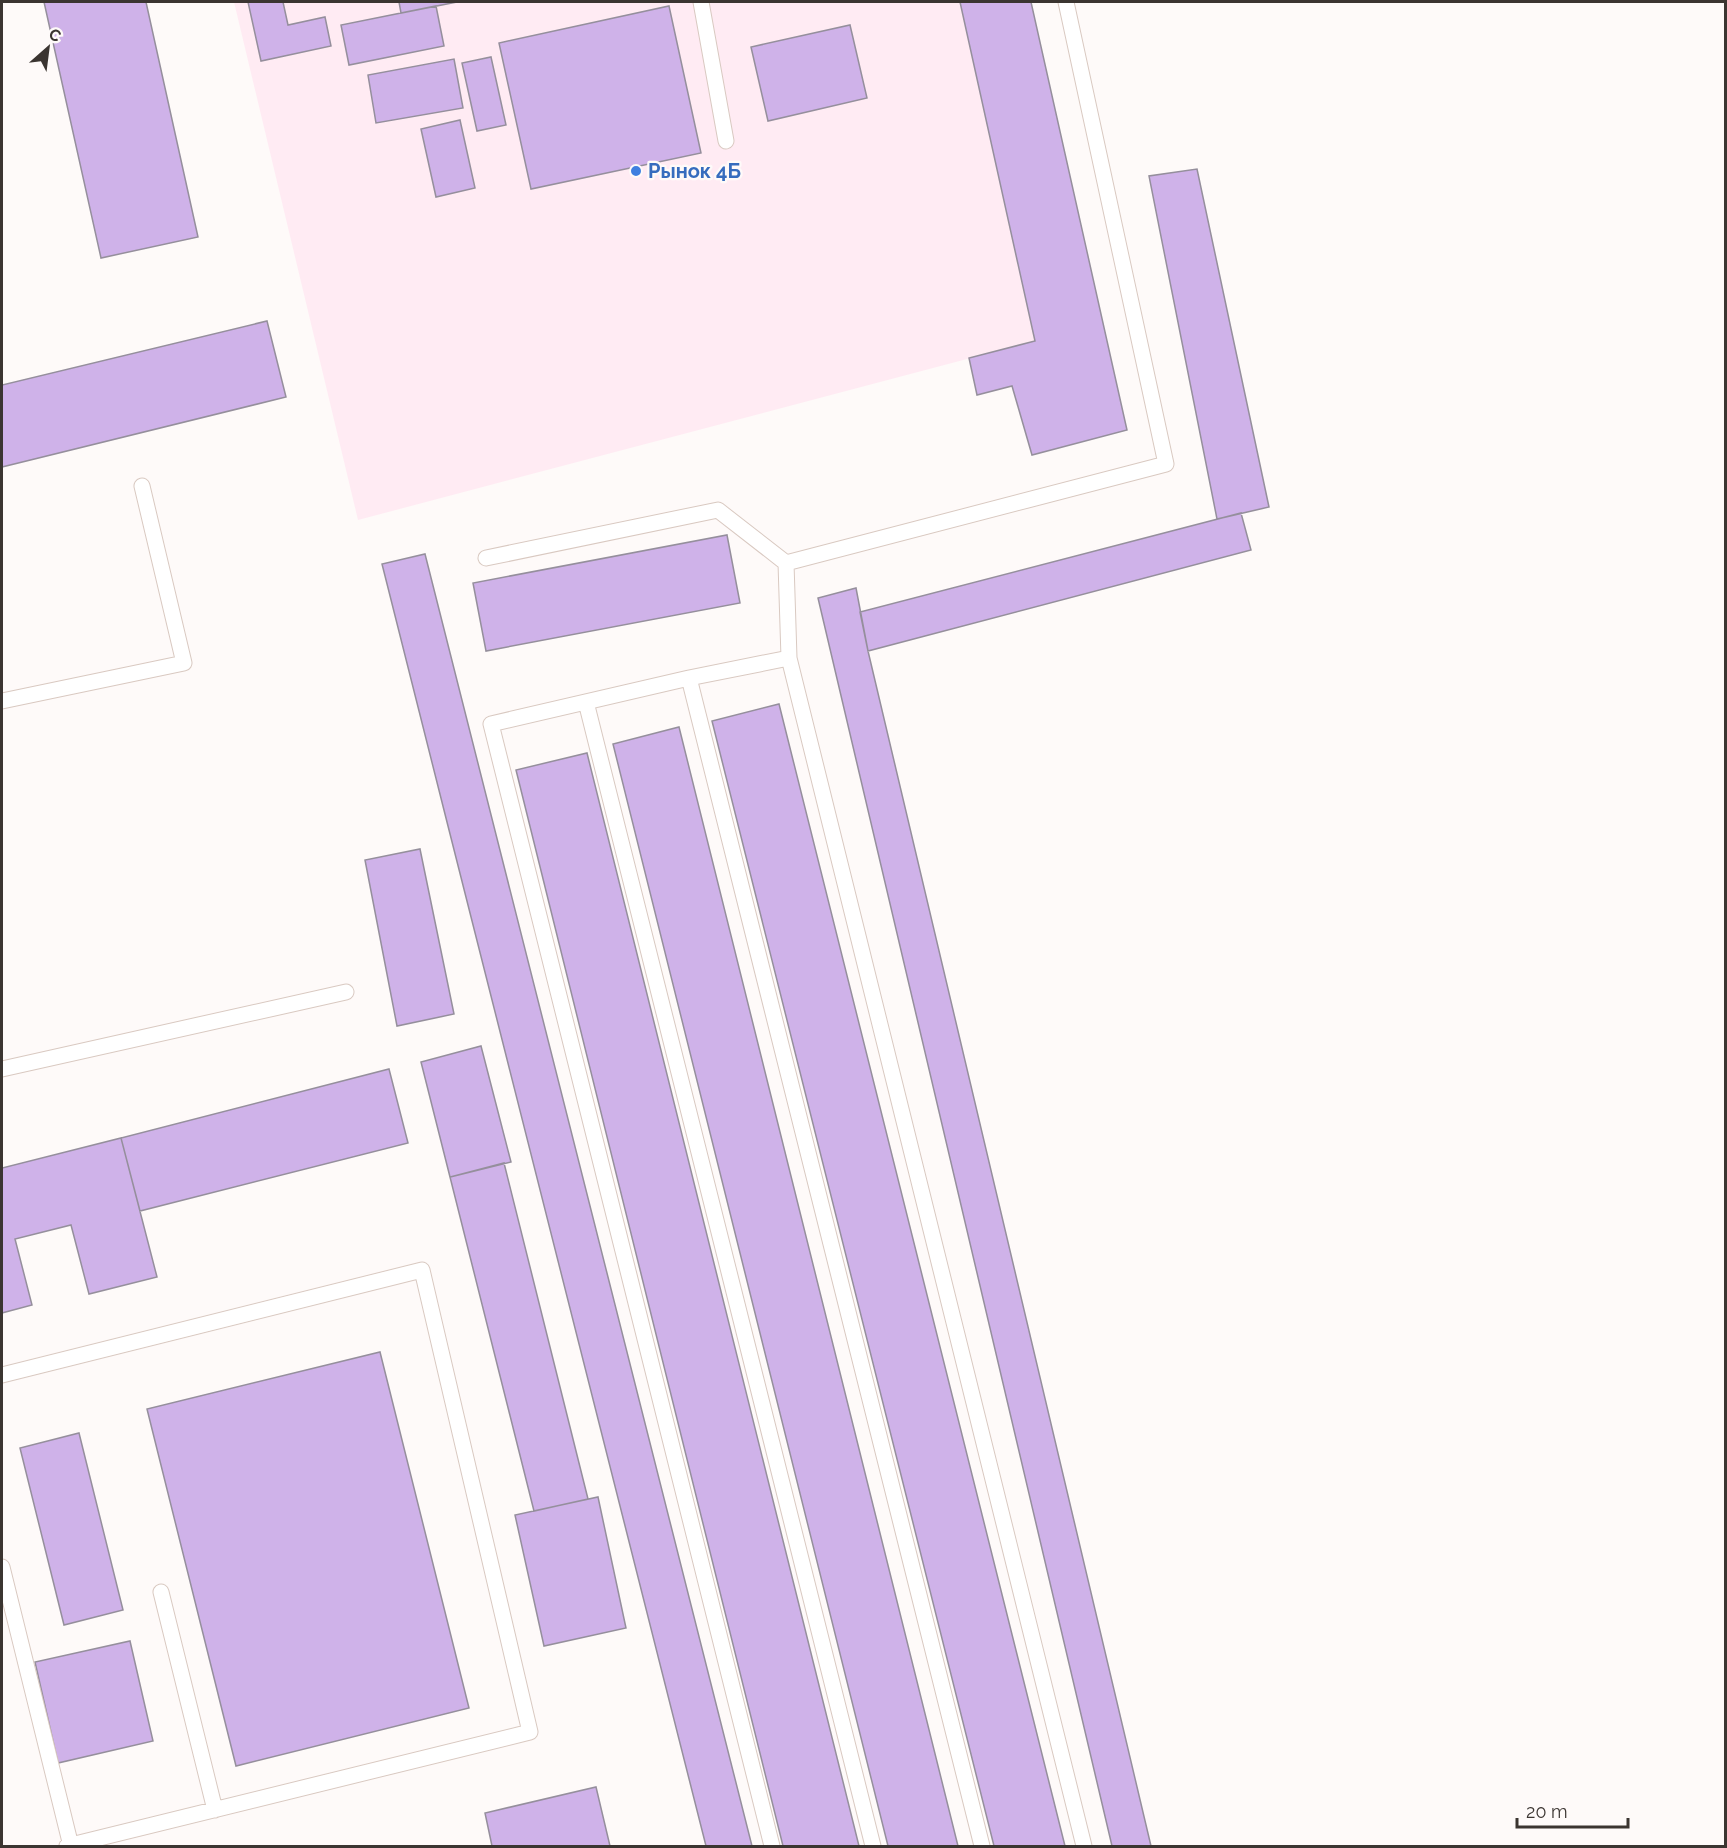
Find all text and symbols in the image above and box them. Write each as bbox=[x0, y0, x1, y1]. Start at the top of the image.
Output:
north arrow bbox=[18, 18, 78, 78]
text: С bbox=[45, 24, 64, 46]
place label: Рынок 4Б bbox=[648, 159, 741, 183]
marker: Рынок 4Б bbox=[629, 164, 643, 178]
scale bar bbox=[1517, 1791, 1628, 1829]
text: 20 m bbox=[1526, 1801, 1568, 1822]

